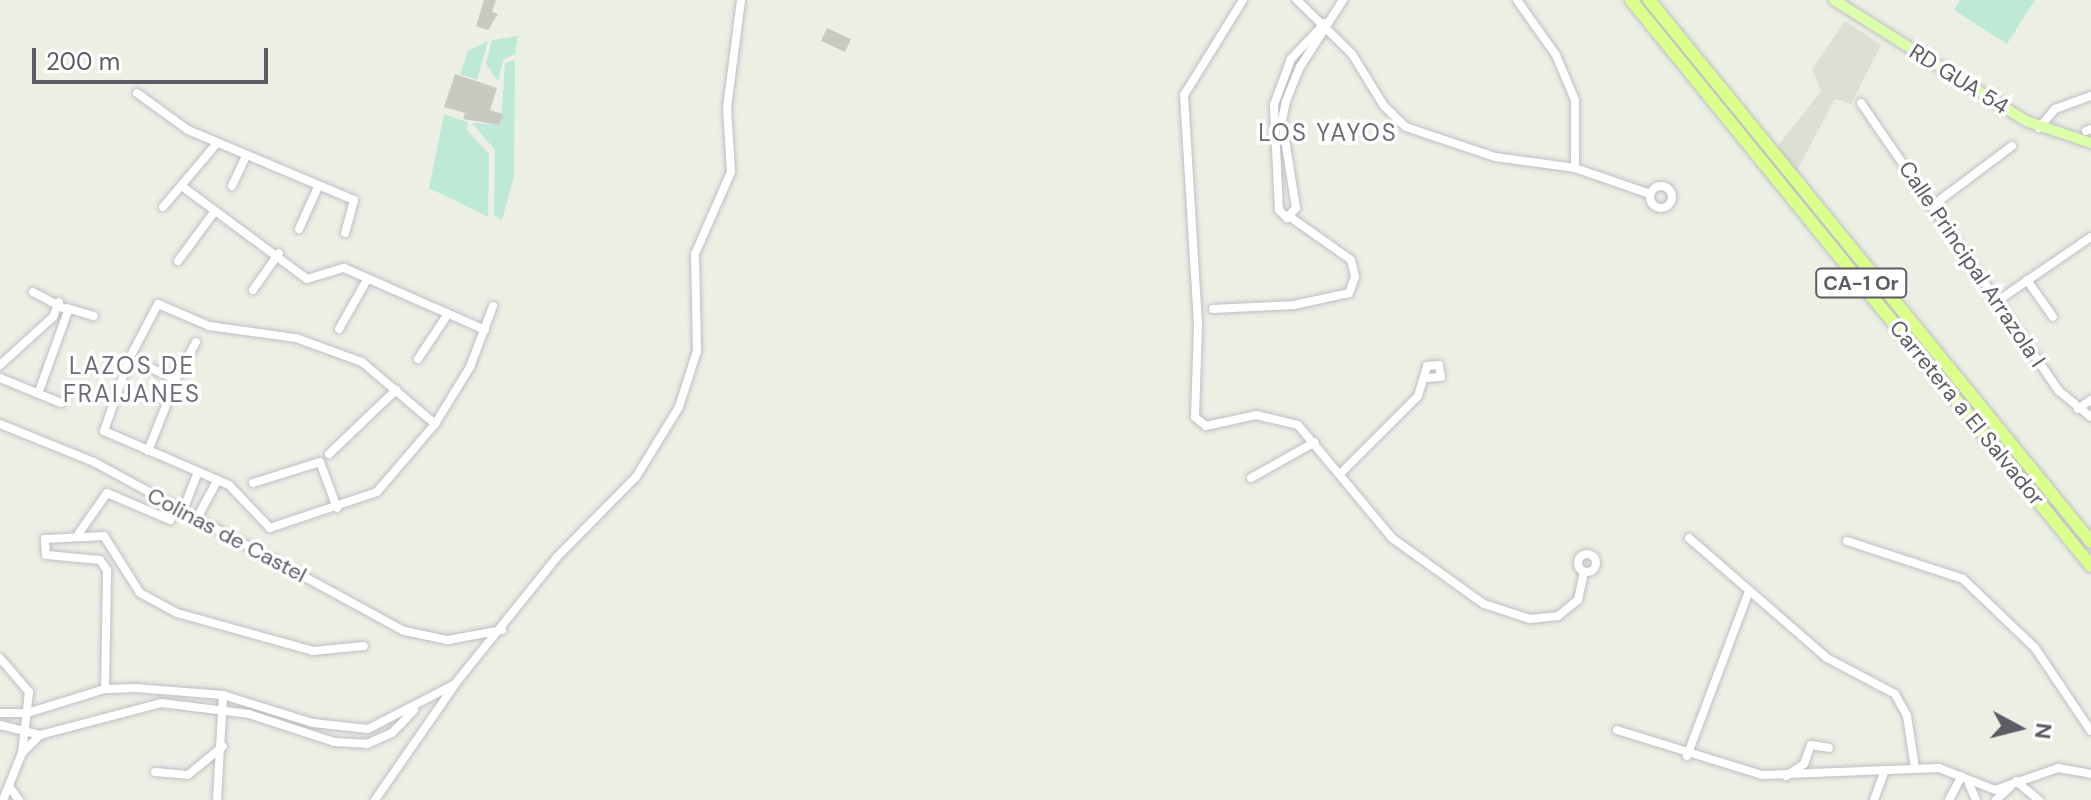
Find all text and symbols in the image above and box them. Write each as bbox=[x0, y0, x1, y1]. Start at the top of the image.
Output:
scale bar bbox=[36, 32, 272, 82]
street label: RD GUA 54 bbox=[1905, 38, 2013, 120]
text: 200 m bbox=[46, 46, 120, 77]
district label: LOS YAYOS bbox=[1258, 119, 1398, 147]
street label: Calle Principal Arrazola I bbox=[1893, 156, 2051, 372]
road number: CA-1 Or bbox=[1815, 267, 1907, 299]
street label: Carretera a El Salvador bbox=[1884, 315, 2050, 511]
district label: LAZOS DE FRAIJANES bbox=[63, 352, 201, 408]
street label: Colinas de Castel bbox=[143, 482, 311, 588]
north arrow bbox=[1979, 688, 2059, 768]
text: N bbox=[2028, 721, 2059, 741]

